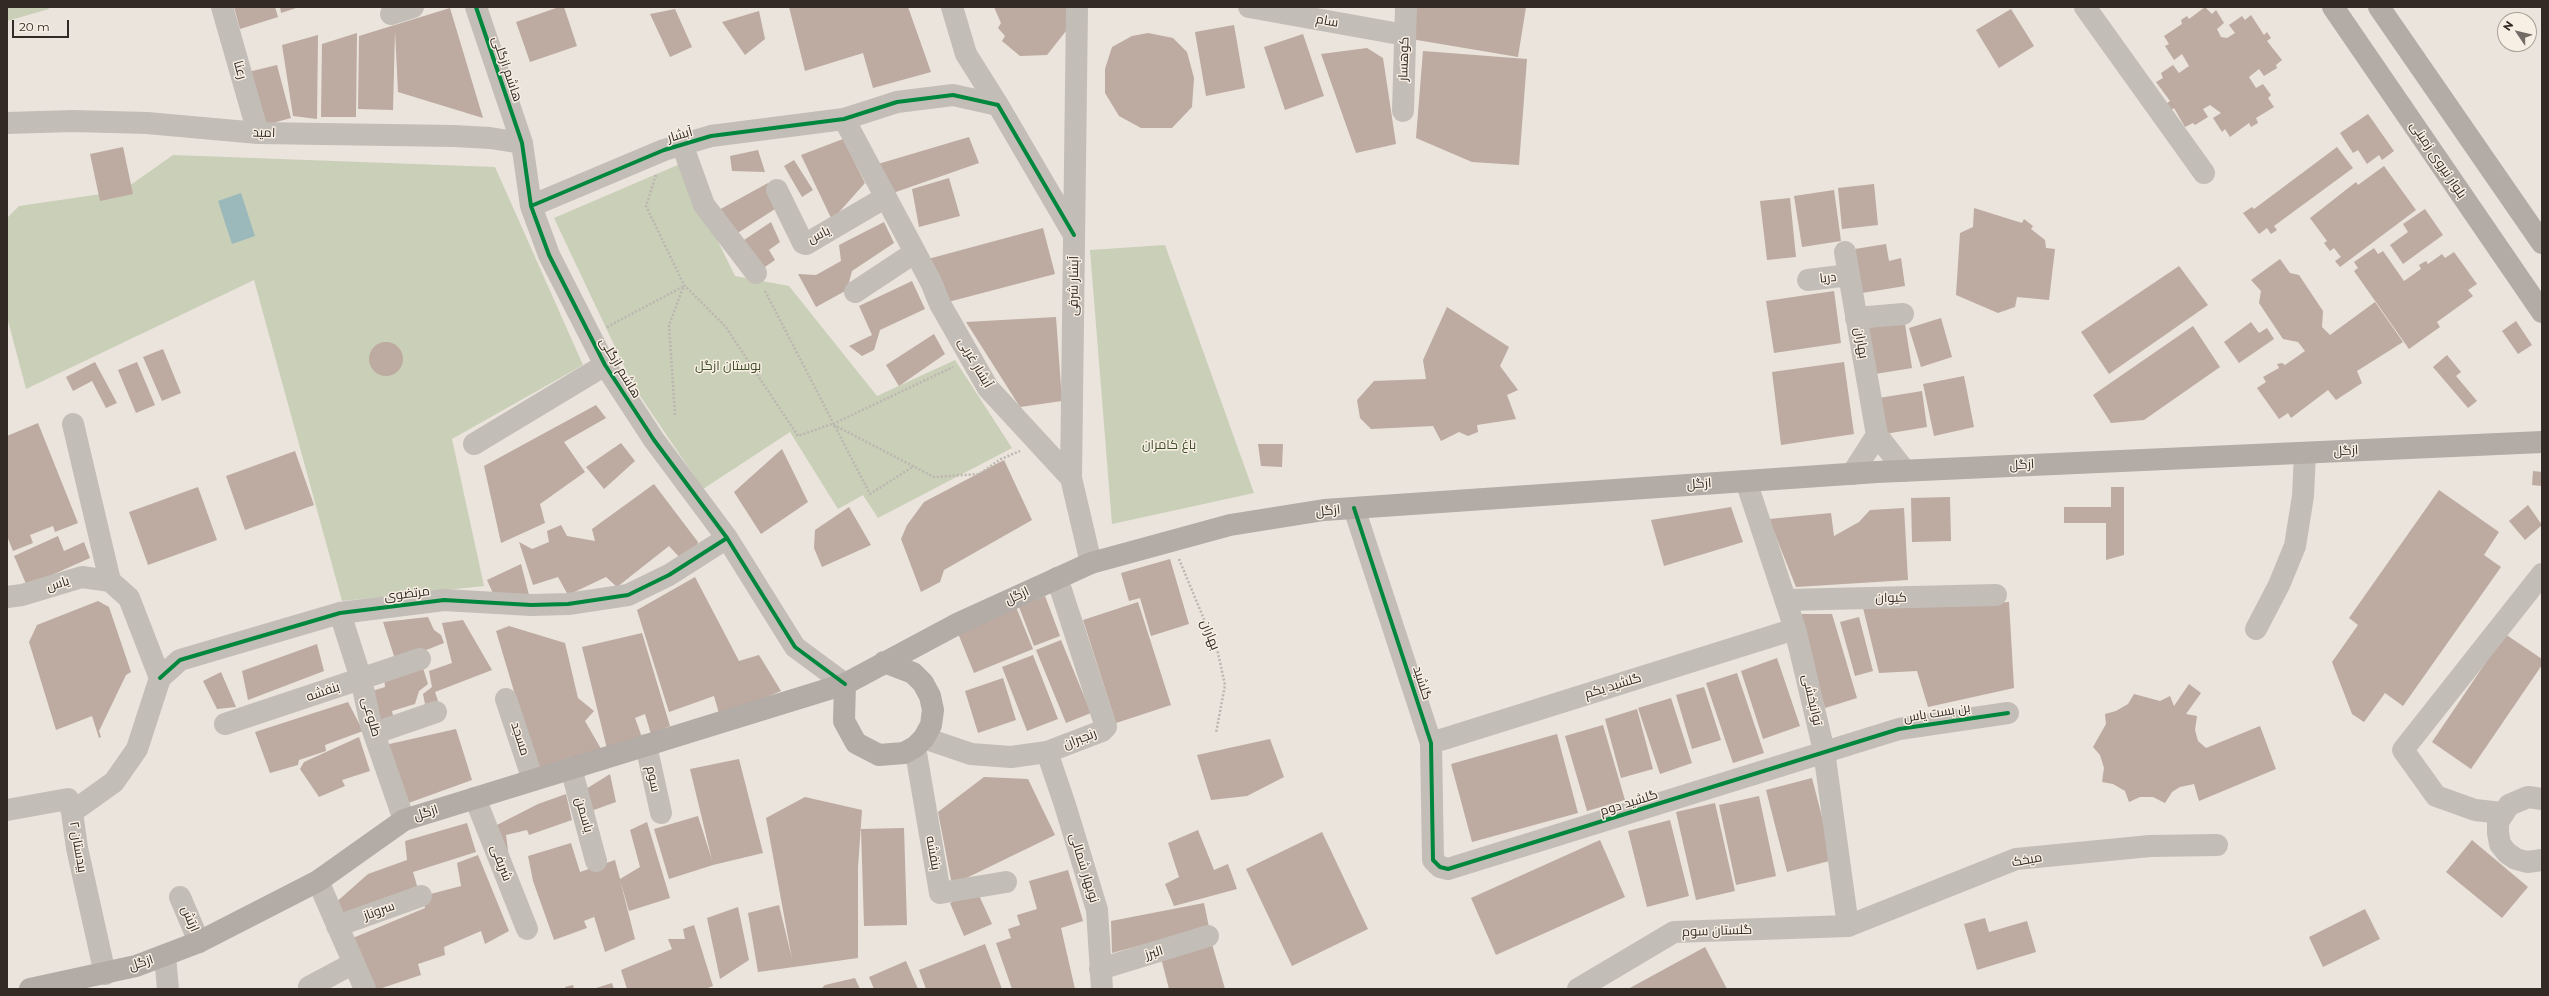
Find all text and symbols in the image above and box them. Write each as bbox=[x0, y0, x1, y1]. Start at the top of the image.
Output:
street label: سام bbox=[1314, 11, 1340, 31]
scale bar bbox=[14, 12, 71, 38]
north arrow bbox=[2497, 12, 2537, 52]
text: N bbox=[2500, 18, 2516, 33]
text: 20 m bbox=[19, 19, 50, 34]
street label: هاشم ازگلی bbox=[489, 34, 525, 104]
street label: کوهسار bbox=[1395, 37, 1413, 81]
street label: رعنا bbox=[230, 59, 250, 81]
street label: بلوار نیروی زمینی bbox=[2407, 119, 2469, 201]
street label: آبشار bbox=[666, 124, 694, 146]
street label: امید bbox=[252, 125, 276, 141]
street label: یاس bbox=[805, 223, 833, 247]
street label: آبشار شرقی bbox=[1066, 256, 1082, 316]
street label: دریا bbox=[1819, 269, 1837, 287]
street label: بهاران bbox=[1851, 326, 1871, 360]
street label: هاشم ازگلی bbox=[596, 335, 644, 401]
street label: آبشار غربی bbox=[954, 335, 996, 391]
park label: بوستان ازگل bbox=[695, 358, 761, 374]
park label: باغ کامران bbox=[1142, 437, 1196, 453]
street label: ازگل bbox=[2333, 443, 2359, 459]
street label: ازگل bbox=[2009, 457, 2035, 473]
street label: ازگل bbox=[1686, 475, 1712, 493]
street label: ازگل bbox=[1315, 502, 1341, 520]
street label: یاس bbox=[45, 573, 71, 595]
street label: مرتضوی bbox=[383, 583, 431, 605]
street label: ازگل bbox=[1002, 584, 1032, 608]
street label: کیوان bbox=[1875, 590, 1907, 606]
street label: بهاران bbox=[1197, 617, 1223, 653]
street label: گلشید bbox=[1409, 664, 1435, 702]
street label: گلشيد يكم bbox=[1583, 670, 1643, 702]
street label: توانبخشی bbox=[1799, 673, 1825, 727]
street label: بنفشه bbox=[304, 679, 342, 705]
street label: طلوعی bbox=[358, 695, 384, 739]
street label: بن بست یاس bbox=[1902, 700, 1972, 726]
street label: مسجد bbox=[507, 720, 533, 758]
street label: رنجبران bbox=[1061, 726, 1099, 752]
street label: سوم bbox=[643, 764, 663, 794]
street label: گلشيد دوم bbox=[1598, 787, 1660, 819]
street label: یاسمن bbox=[572, 796, 596, 834]
street label: ازگل bbox=[412, 802, 440, 824]
street label: بیدستان ۲ bbox=[66, 820, 90, 874]
street label: نوبهار شمالی bbox=[1066, 831, 1102, 905]
street label: بنفشه bbox=[922, 835, 944, 871]
street label: شریفی bbox=[487, 843, 515, 883]
street label: میخک bbox=[2011, 850, 2043, 870]
street label: سروناز bbox=[361, 898, 397, 924]
street label: ارتش bbox=[178, 904, 202, 934]
street label: گلستان سوم bbox=[1682, 922, 1752, 940]
street label: البرز bbox=[1143, 943, 1165, 963]
street label: ازگل bbox=[127, 952, 155, 974]

